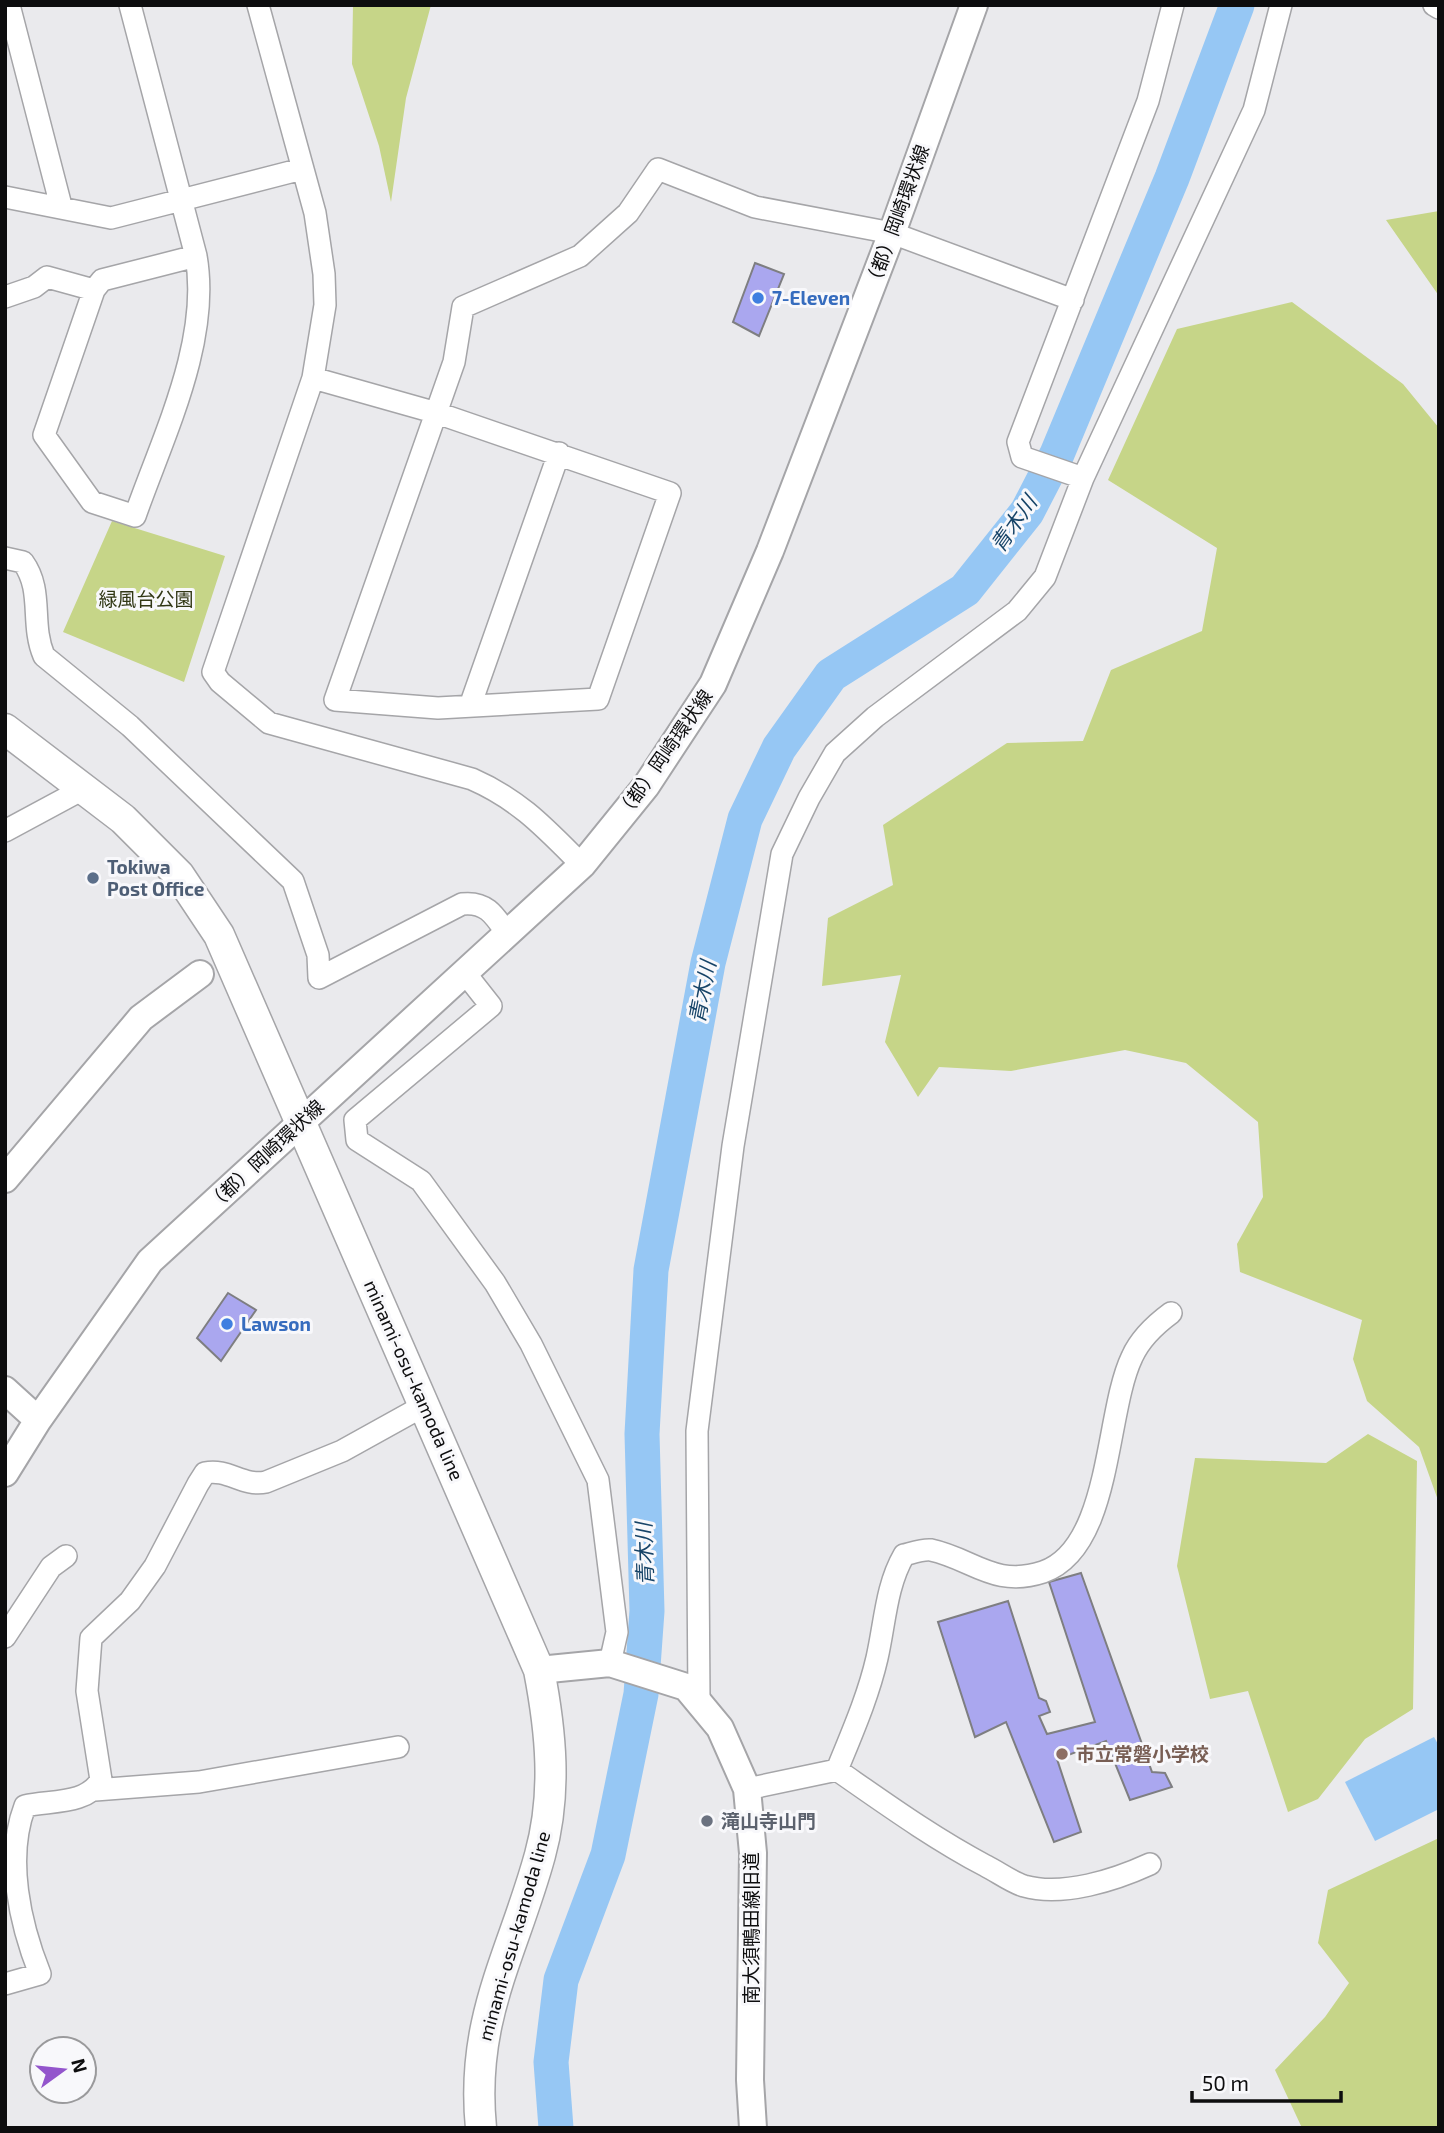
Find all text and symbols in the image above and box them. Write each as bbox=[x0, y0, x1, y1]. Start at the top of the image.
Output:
street label: （都）岡崎環状線 bbox=[860, 141, 933, 292]
place label: 7-Eleven bbox=[772, 286, 850, 309]
marker: 7-Eleven bbox=[750, 290, 766, 306]
water label: 青木川 bbox=[984, 489, 1042, 556]
park label: 緑風台公園 bbox=[98, 587, 194, 610]
street label: （都）岡崎環状線 bbox=[611, 685, 717, 823]
place label: Tokiwa Post Office bbox=[107, 855, 205, 900]
marker: Tokiwa Post Office bbox=[85, 870, 101, 886]
water label: 青木川 bbox=[683, 956, 720, 1025]
street label: （都）岡崎環状線 bbox=[201, 1094, 328, 1215]
street label: minami-osu-kamoda line bbox=[360, 1276, 469, 1484]
place label: Lawson bbox=[241, 1312, 311, 1335]
marker: Lawson bbox=[219, 1316, 235, 1332]
water label: 青木川 bbox=[630, 1520, 657, 1586]
place label: 市立常磐小学校 bbox=[1076, 1742, 1209, 1765]
marker: 市立常磐小学校 bbox=[1054, 1746, 1070, 1762]
place label: 滝山寺山門 bbox=[721, 1809, 816, 1832]
marker: 滝山寺山門 bbox=[699, 1813, 715, 1829]
street label: minami-osu-kamoda line bbox=[473, 1828, 555, 2043]
street label: 南大須鴨田線旧道 bbox=[739, 1852, 762, 2004]
north arrow bbox=[28, 2035, 98, 2105]
text: N bbox=[67, 2056, 93, 2075]
scale bar bbox=[1192, 2060, 1341, 2104]
text: 50 m bbox=[1202, 2070, 1249, 2095]

